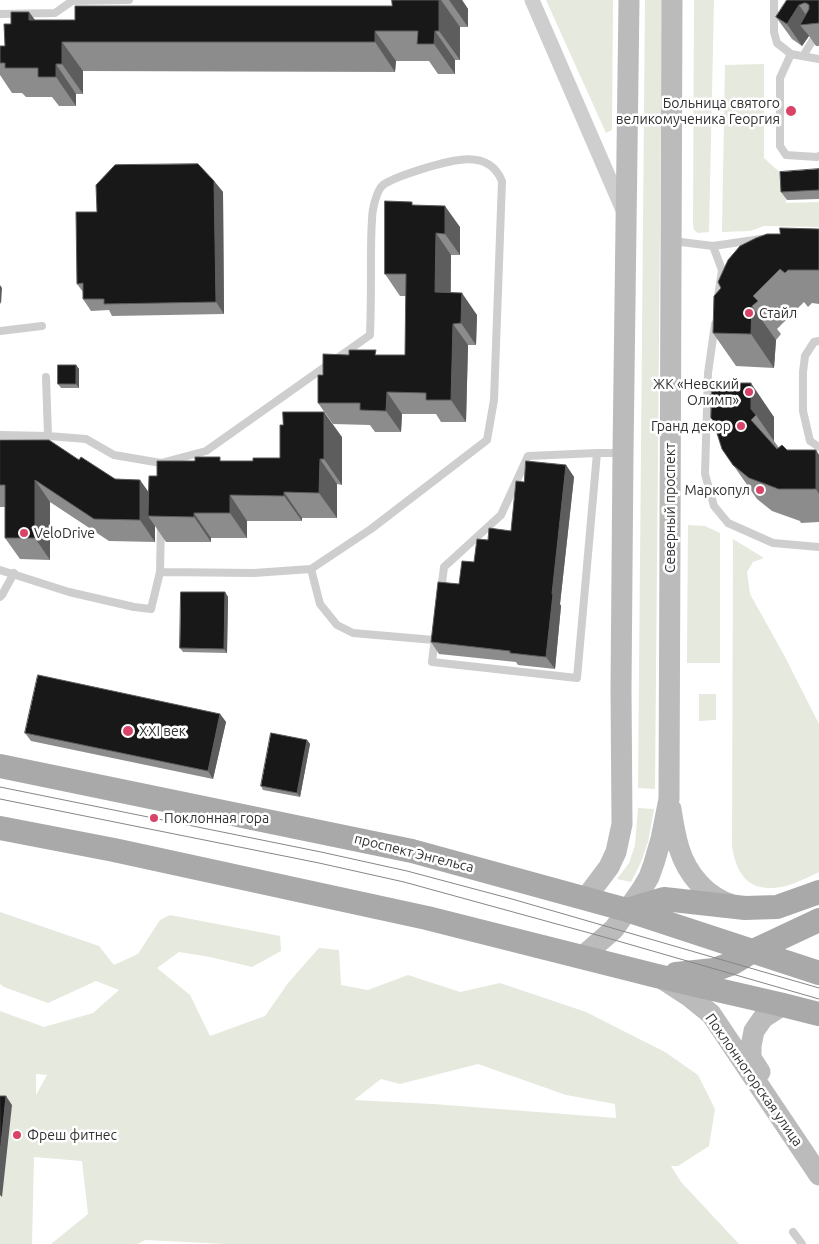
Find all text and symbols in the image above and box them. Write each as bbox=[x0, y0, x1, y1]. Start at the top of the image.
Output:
place label: Больница святого великомученика Георгия bbox=[616, 95, 780, 128]
marker: Больница святого великомученика Георгия bbox=[784, 104, 798, 118]
place label: Стайл bbox=[759, 305, 797, 321]
marker: Стайл bbox=[743, 307, 755, 319]
place label: ЖК «Невский Олимп» bbox=[653, 376, 739, 408]
marker: ЖК «Невский Олимп» bbox=[743, 386, 755, 398]
place label: Гранд декор bbox=[651, 418, 731, 434]
marker: Гранд декор bbox=[735, 420, 747, 432]
street label: Северный проспект bbox=[662, 443, 678, 573]
place label: Маркопул bbox=[685, 482, 750, 498]
marker: Маркопул bbox=[754, 484, 766, 496]
place label: VeloDrive bbox=[34, 525, 95, 541]
marker: VeloDrive bbox=[18, 527, 30, 539]
place label: XXI век bbox=[139, 723, 186, 739]
marker: XXI век bbox=[121, 724, 135, 738]
place label: Поклонная гора bbox=[164, 810, 269, 826]
marker: Поклонная гора bbox=[148, 812, 160, 824]
street label: проспект Энгельса bbox=[352, 830, 476, 876]
street label: Поклонногорская улица bbox=[702, 1010, 806, 1150]
place label: Фреш фитнес bbox=[27, 1127, 117, 1143]
marker: Фреш фитнес bbox=[11, 1129, 23, 1141]

